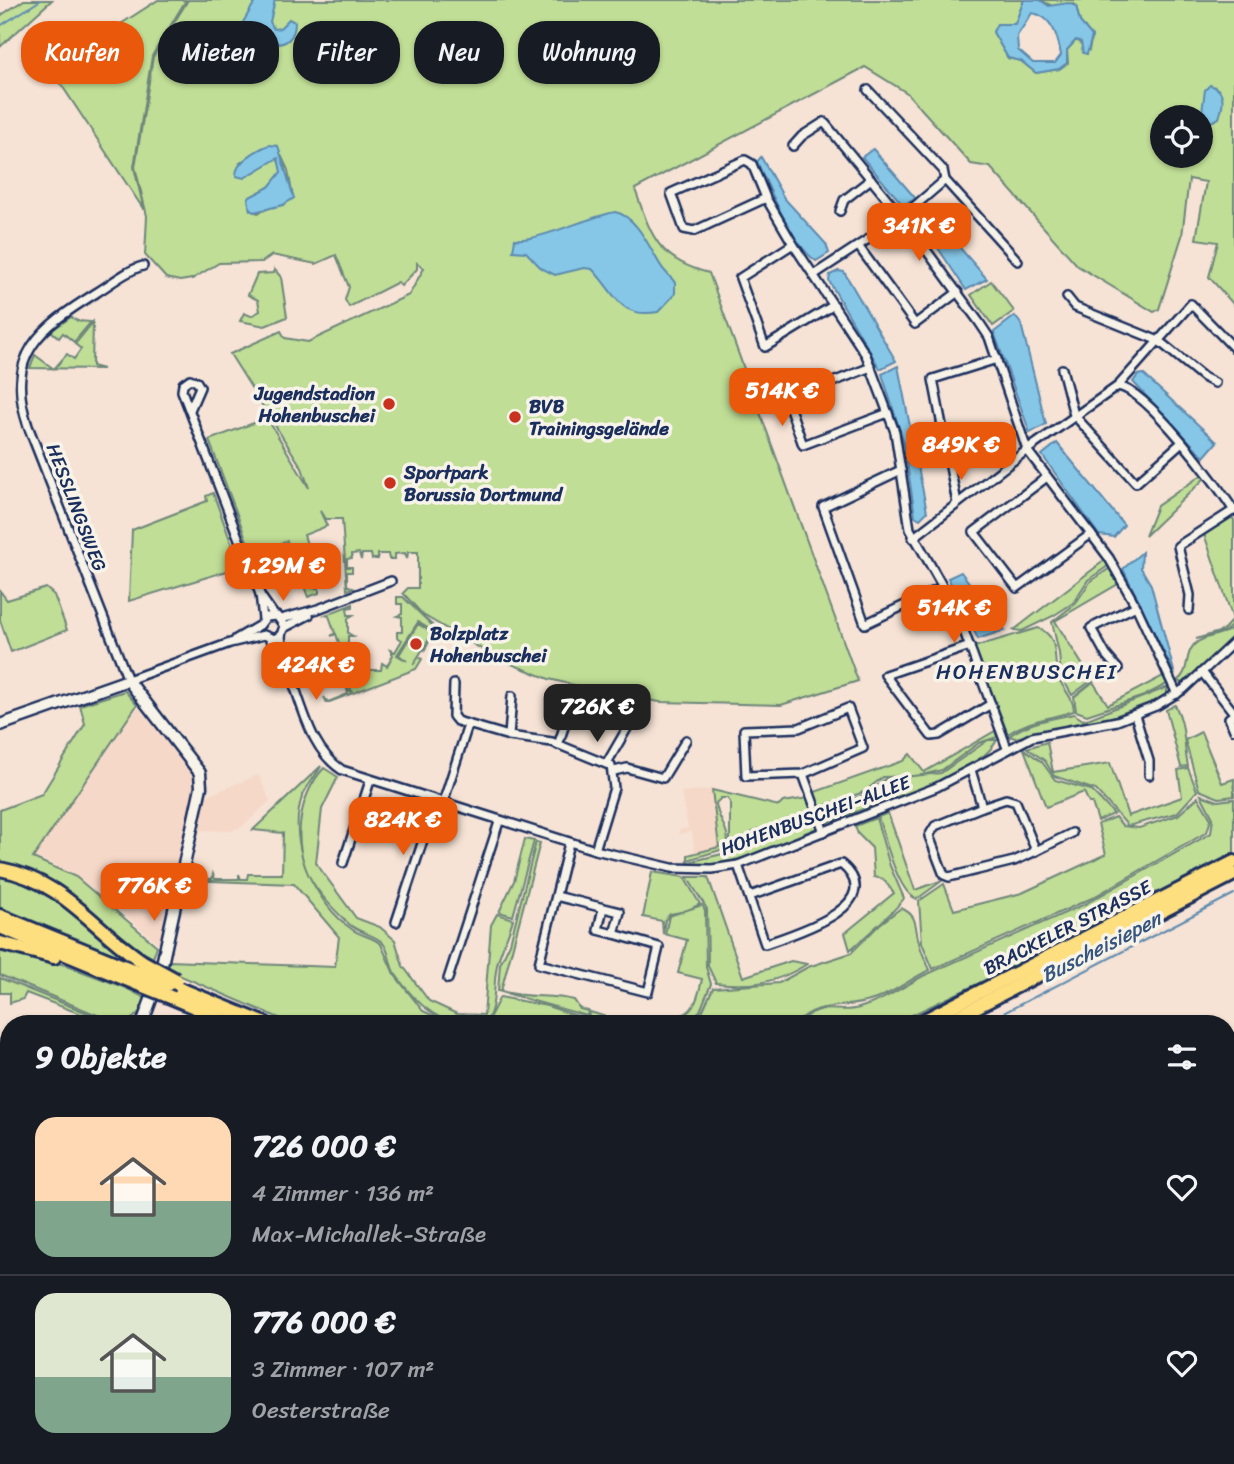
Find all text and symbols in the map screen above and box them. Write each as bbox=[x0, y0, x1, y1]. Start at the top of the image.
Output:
chip: Kaufen bbox=[21, 21, 144, 84]
chip: Mieten bbox=[158, 21, 279, 84]
chip: Filter bbox=[293, 21, 400, 84]
chip: Neu bbox=[414, 21, 504, 84]
chip: Wohnung bbox=[518, 21, 660, 84]
map controls bbox=[1150, 105, 1213, 168]
button: locate bbox=[1150, 105, 1213, 168]
pin: 341K € bbox=[862, 204, 976, 263]
text: 341K € bbox=[883, 205, 955, 246]
pin: 514K € bbox=[725, 368, 839, 428]
text: 514K € bbox=[745, 370, 819, 411]
place label: Jugendstadion Hohenbuschei bbox=[254, 377, 377, 432]
place label: BVB Trainingsgelände bbox=[529, 390, 669, 445]
marker: Jugendstadion Hohenbuschei bbox=[381, 396, 397, 412]
marker: BVB Trainingsgelände bbox=[507, 409, 523, 425]
pin: 849K € bbox=[904, 422, 1018, 482]
text: 849K € bbox=[922, 424, 1000, 465]
street label: HESSLINGSWEG bbox=[37, 438, 116, 576]
place label: Sportpark Borussia Dortmund bbox=[403, 456, 564, 511]
marker: Sportpark Borussia Dortmund bbox=[382, 475, 398, 491]
pin: 1.29M € bbox=[218, 544, 348, 603]
text: 1.29M € bbox=[241, 545, 325, 586]
pin: 514K € bbox=[897, 586, 1011, 645]
text: 514K € bbox=[917, 587, 991, 628]
place label: Bolzplatz Hohenbuschei bbox=[429, 617, 548, 672]
marker: Bolzplatz Hohenbuschei bbox=[408, 636, 424, 652]
pin: 424K € bbox=[259, 642, 373, 702]
text: 424K € bbox=[277, 644, 355, 685]
district label: HOHENBUSCHEI bbox=[936, 653, 1118, 691]
pin: 726K € bbox=[540, 684, 654, 744]
text: 726K € bbox=[560, 686, 634, 727]
street label: HOHENBUSCHEI-ALLEE bbox=[716, 765, 916, 865]
pin: 824K € bbox=[346, 798, 460, 857]
text: 824K € bbox=[365, 799, 441, 840]
pin: 776K € bbox=[97, 864, 211, 923]
text: 776K € bbox=[117, 865, 191, 906]
street label: BRACKELER STRASSE bbox=[977, 870, 1159, 984]
water label: Buscheisiepen bbox=[1034, 899, 1170, 994]
text: 9 Objekte bbox=[35, 1030, 167, 1084]
icon: filters bbox=[1163, 1038, 1201, 1076]
text: 726 000 € bbox=[252, 1119, 396, 1173]
icon: home bbox=[91, 1145, 175, 1229]
icon: heart bbox=[1163, 1168, 1201, 1206]
text: 4 Zimmer · 136 m² bbox=[252, 1173, 434, 1214]
text: Max-Michallek-Straße bbox=[252, 1214, 486, 1255]
text: 776 000 € bbox=[252, 1295, 396, 1349]
icon: home bbox=[91, 1321, 175, 1405]
icon: heart bbox=[1163, 1344, 1201, 1382]
text: 3 Zimmer · 107 m² bbox=[252, 1349, 434, 1390]
text: Oesterstraße bbox=[252, 1390, 390, 1431]

